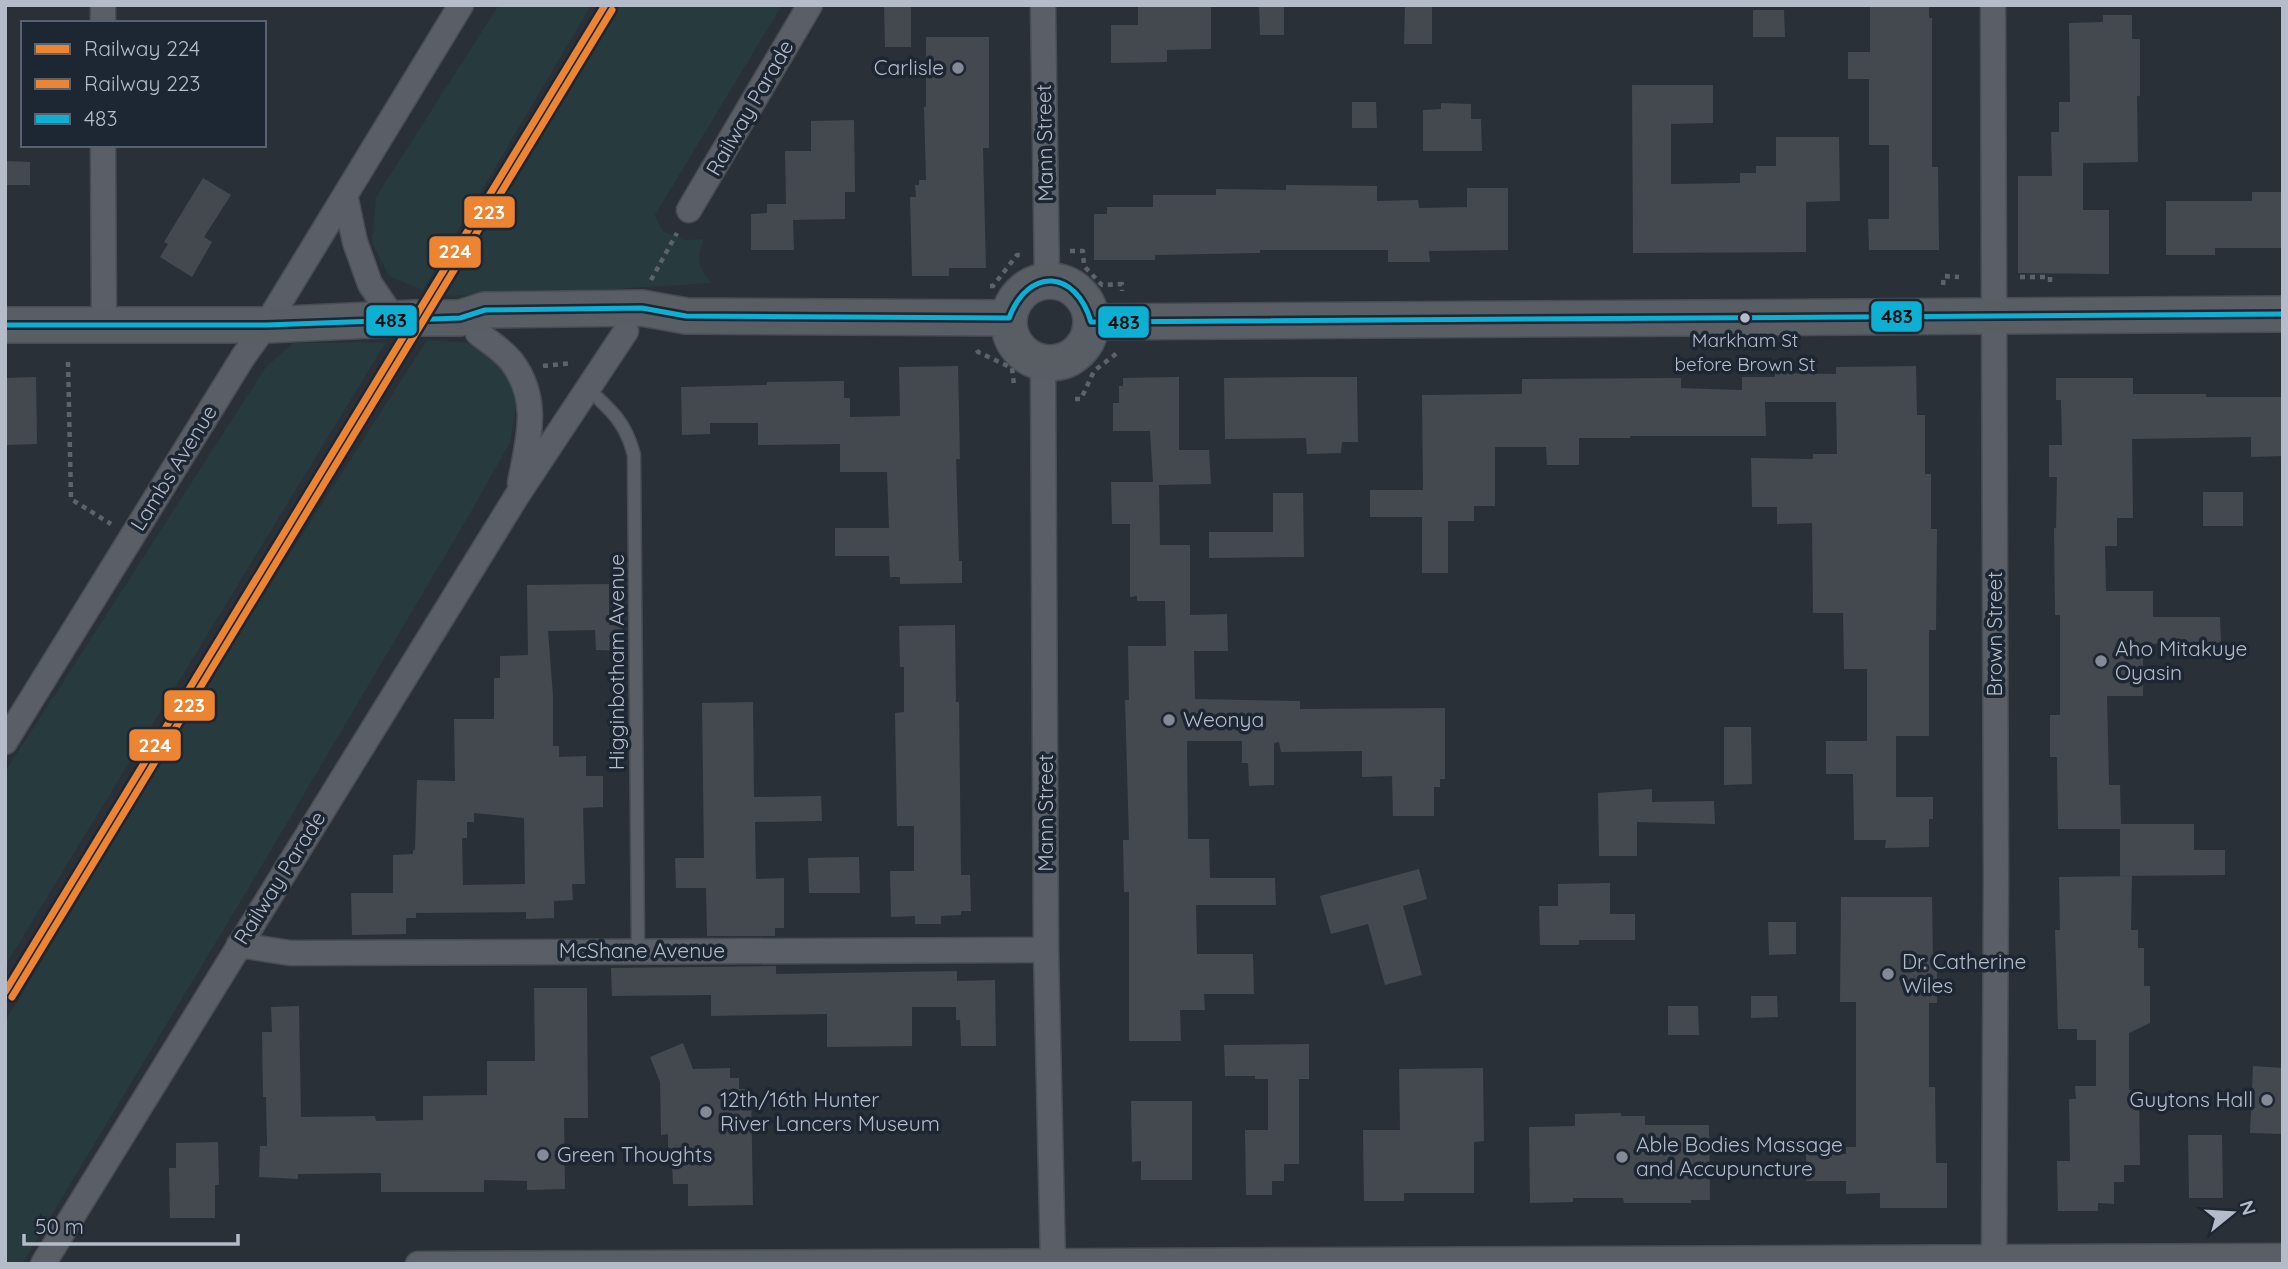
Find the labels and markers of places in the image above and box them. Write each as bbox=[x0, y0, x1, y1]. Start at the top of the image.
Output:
place label: Carlisle bbox=[874, 54, 944, 80]
marker: Carlisle bbox=[950, 60, 966, 76]
marker: Markham St before Brown St bbox=[1738, 311, 1752, 325]
place label: Markham St before Brown St bbox=[1675, 328, 1816, 376]
place label: Aho Mitakuye Oyasin bbox=[2115, 635, 2247, 685]
marker: Aho Mitakuye Oyasin bbox=[2093, 653, 2109, 669]
place label: Weonya bbox=[1183, 706, 1264, 732]
marker: Weonya bbox=[1161, 712, 1177, 728]
place label: Dr. Catherine Wiles bbox=[1902, 948, 2026, 998]
marker: Dr. Catherine Wiles bbox=[1880, 966, 1896, 982]
place label: 12th/16th Hunter River Lancers Museum bbox=[720, 1086, 940, 1136]
place label: Guytons Hall bbox=[2130, 1086, 2253, 1112]
marker: Guytons Hall bbox=[2259, 1092, 2275, 1108]
marker: 12th/16th Hunter River Lancers Museum bbox=[698, 1104, 714, 1120]
place label: Able Bodies Massage and Accupuncture bbox=[1636, 1131, 1843, 1181]
place label: Green Thoughts bbox=[557, 1141, 712, 1167]
marker: Green Thoughts bbox=[535, 1147, 551, 1163]
marker: Able Bodies Massage and Accupuncture bbox=[1614, 1149, 1630, 1165]

